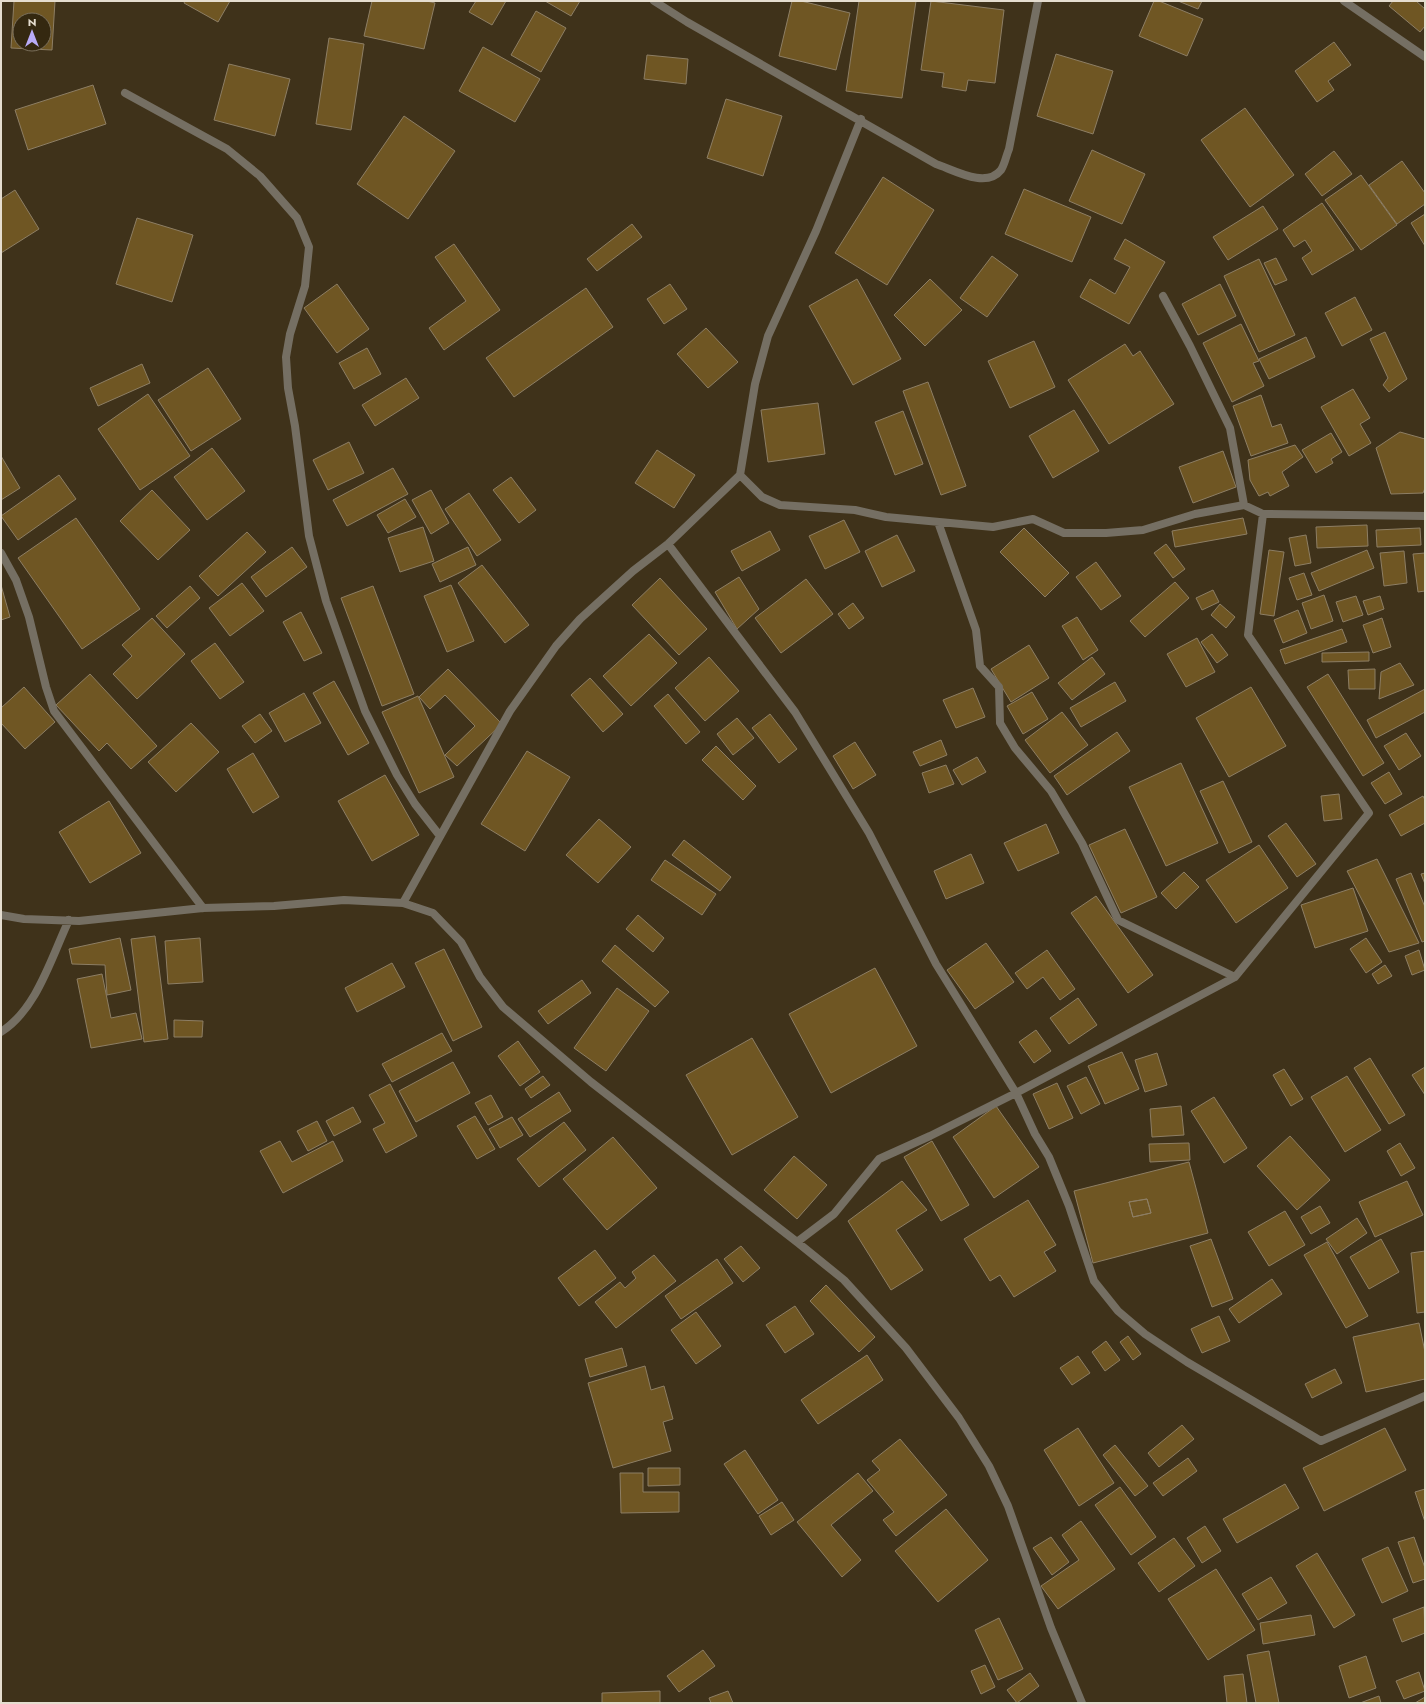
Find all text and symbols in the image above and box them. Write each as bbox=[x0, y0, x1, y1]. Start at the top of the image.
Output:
north arrow bbox=[12, 12, 52, 52]
text: N bbox=[28, 14, 36, 30]

